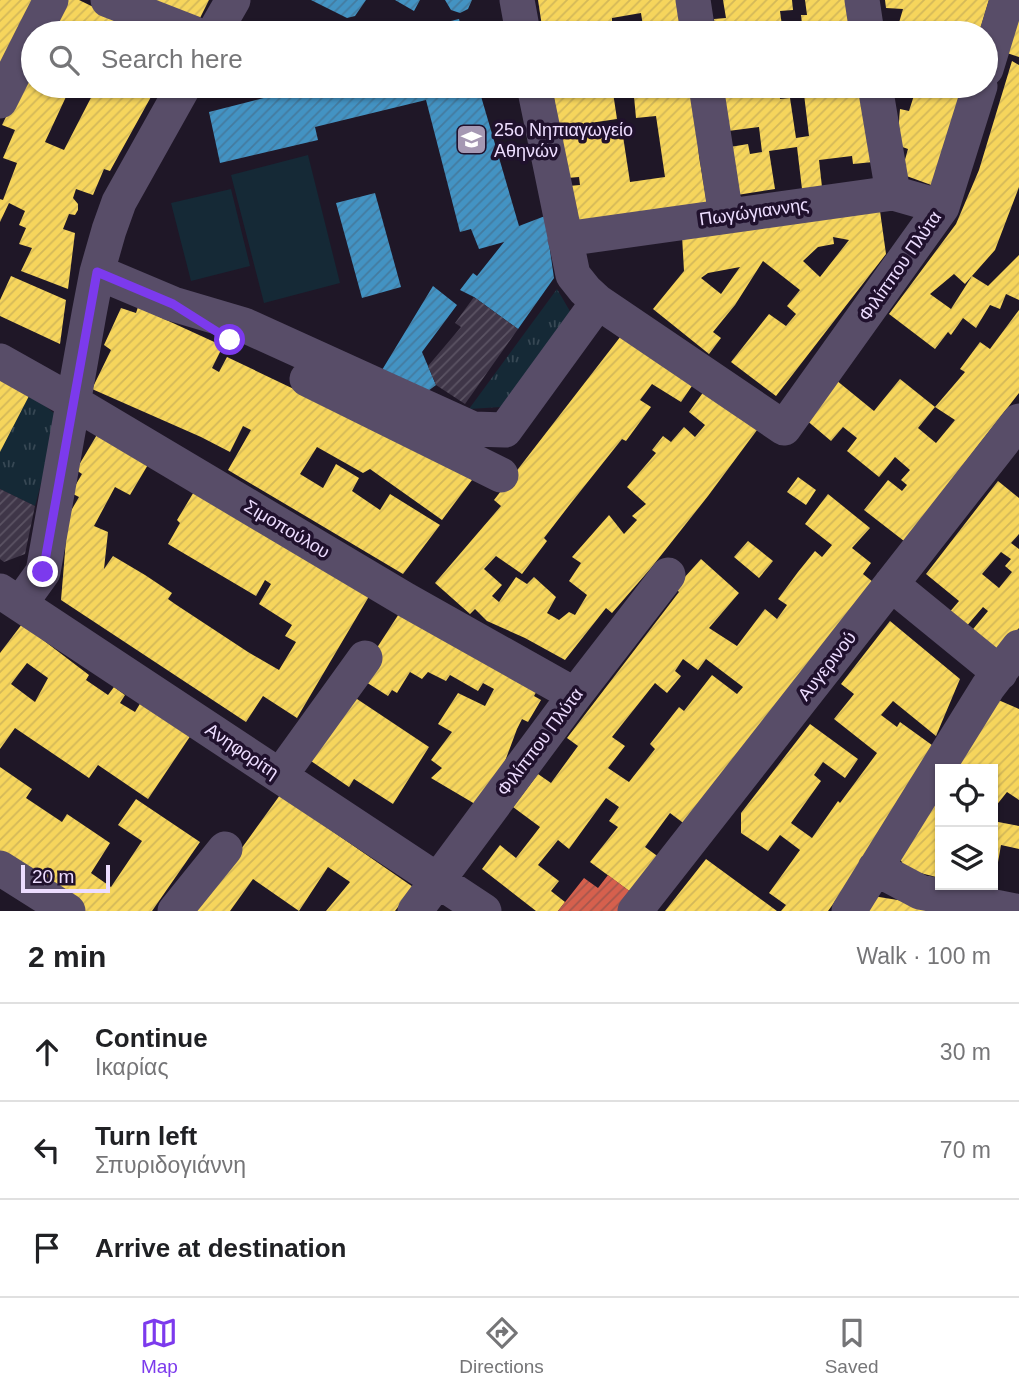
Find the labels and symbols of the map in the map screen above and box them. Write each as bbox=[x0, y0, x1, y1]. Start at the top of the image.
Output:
place label: 25ο Νηπιαγωγείο Αθηνών bbox=[494, 120, 633, 161]
school or university icon: 25ο Νηπιαγωγείο Αθηνών bbox=[454, 123, 488, 157]
street label: Πωγώγιαννης bbox=[698, 194, 810, 230]
street label: Φιλίππου Πλύτα bbox=[855, 207, 945, 325]
route start bbox=[214, 324, 245, 355]
street label: Σιμοπούλου bbox=[241, 496, 333, 562]
route end bbox=[27, 556, 58, 587]
street label: Αυγερινού bbox=[794, 628, 860, 704]
street label: Φιλίππου Πλύτα bbox=[493, 684, 587, 800]
street label: Ανηφορίτη bbox=[202, 719, 282, 783]
scale bar bbox=[21, 862, 110, 894]

